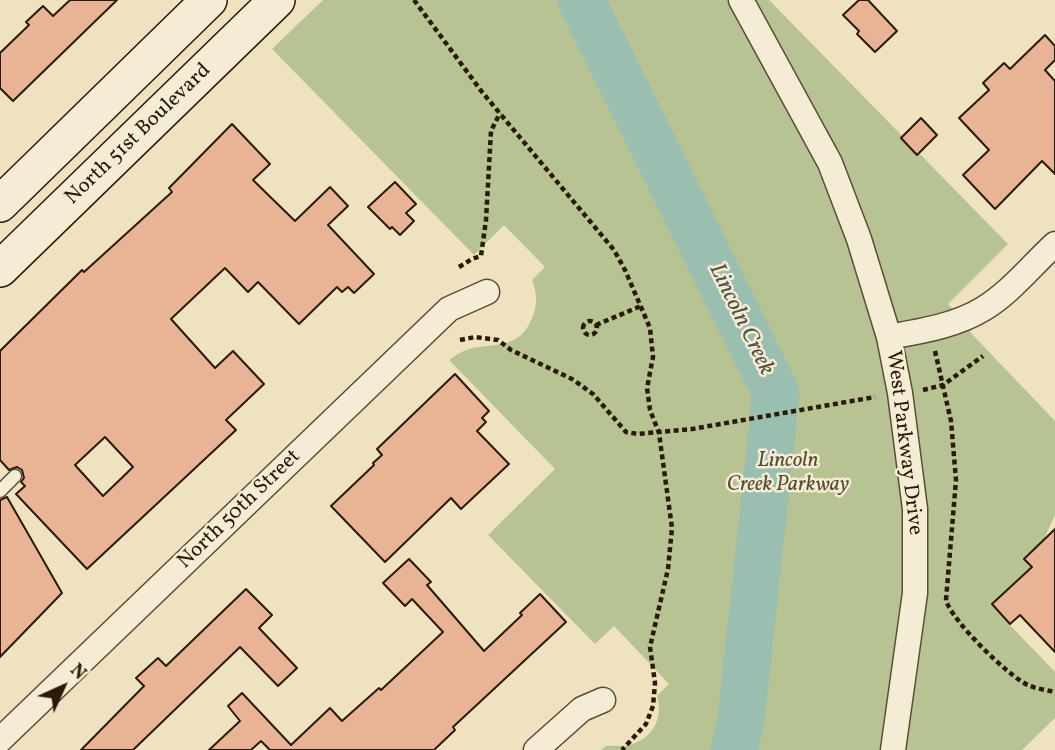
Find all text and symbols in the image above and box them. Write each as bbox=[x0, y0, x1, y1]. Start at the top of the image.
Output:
street label: North 51st Boulevard bbox=[61, 59, 217, 211]
water label: Lincoln Creek bbox=[701, 260, 779, 380]
street label: West Parkway Drive bbox=[879, 349, 927, 537]
street label: North 50th Street bbox=[173, 445, 307, 575]
park label: Lincoln Creek Parkway bbox=[727, 449, 849, 499]
north arrow bbox=[28, 652, 98, 722]
text: N bbox=[64, 658, 92, 686]

